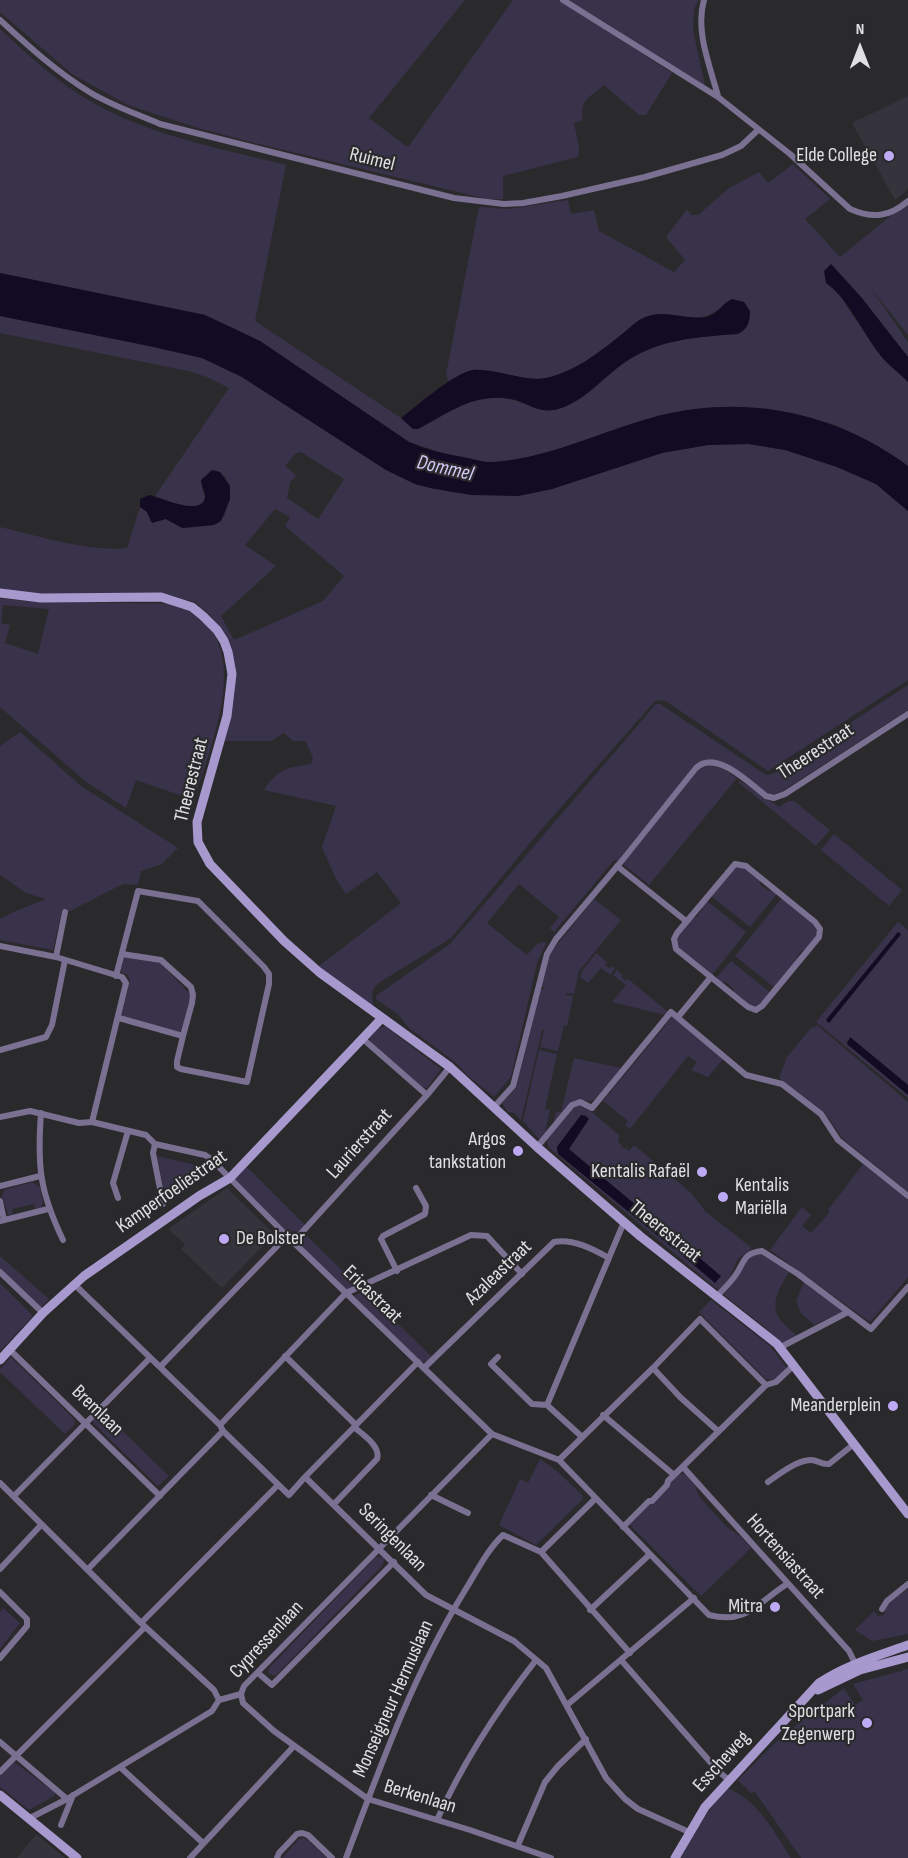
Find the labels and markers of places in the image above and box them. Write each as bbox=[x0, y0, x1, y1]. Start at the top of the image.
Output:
place label: Elde College bbox=[796, 144, 877, 168]
marker: Elde College bbox=[882, 149, 896, 163]
place label: Argos tankstation bbox=[429, 1128, 506, 1175]
marker: Argos tankstation bbox=[511, 1144, 525, 1158]
place label: Kentalis Rafaël bbox=[591, 1160, 690, 1184]
marker: Kentalis Rafaël bbox=[695, 1165, 709, 1179]
place label: Kentalis Mariëlla bbox=[735, 1174, 789, 1221]
marker: Kentalis Mariëlla bbox=[716, 1190, 730, 1204]
place label: De Bolster bbox=[236, 1227, 305, 1251]
marker: De Bolster bbox=[217, 1232, 231, 1246]
place label: Meanderplein bbox=[790, 1394, 881, 1418]
marker: Meanderplein bbox=[886, 1399, 900, 1413]
place label: Mitra bbox=[728, 1595, 763, 1619]
marker: Mitra bbox=[768, 1600, 782, 1614]
place label: Sportpark Zegenwerp bbox=[781, 1700, 855, 1747]
marker: Sportpark Zegenwerp bbox=[860, 1716, 874, 1730]

